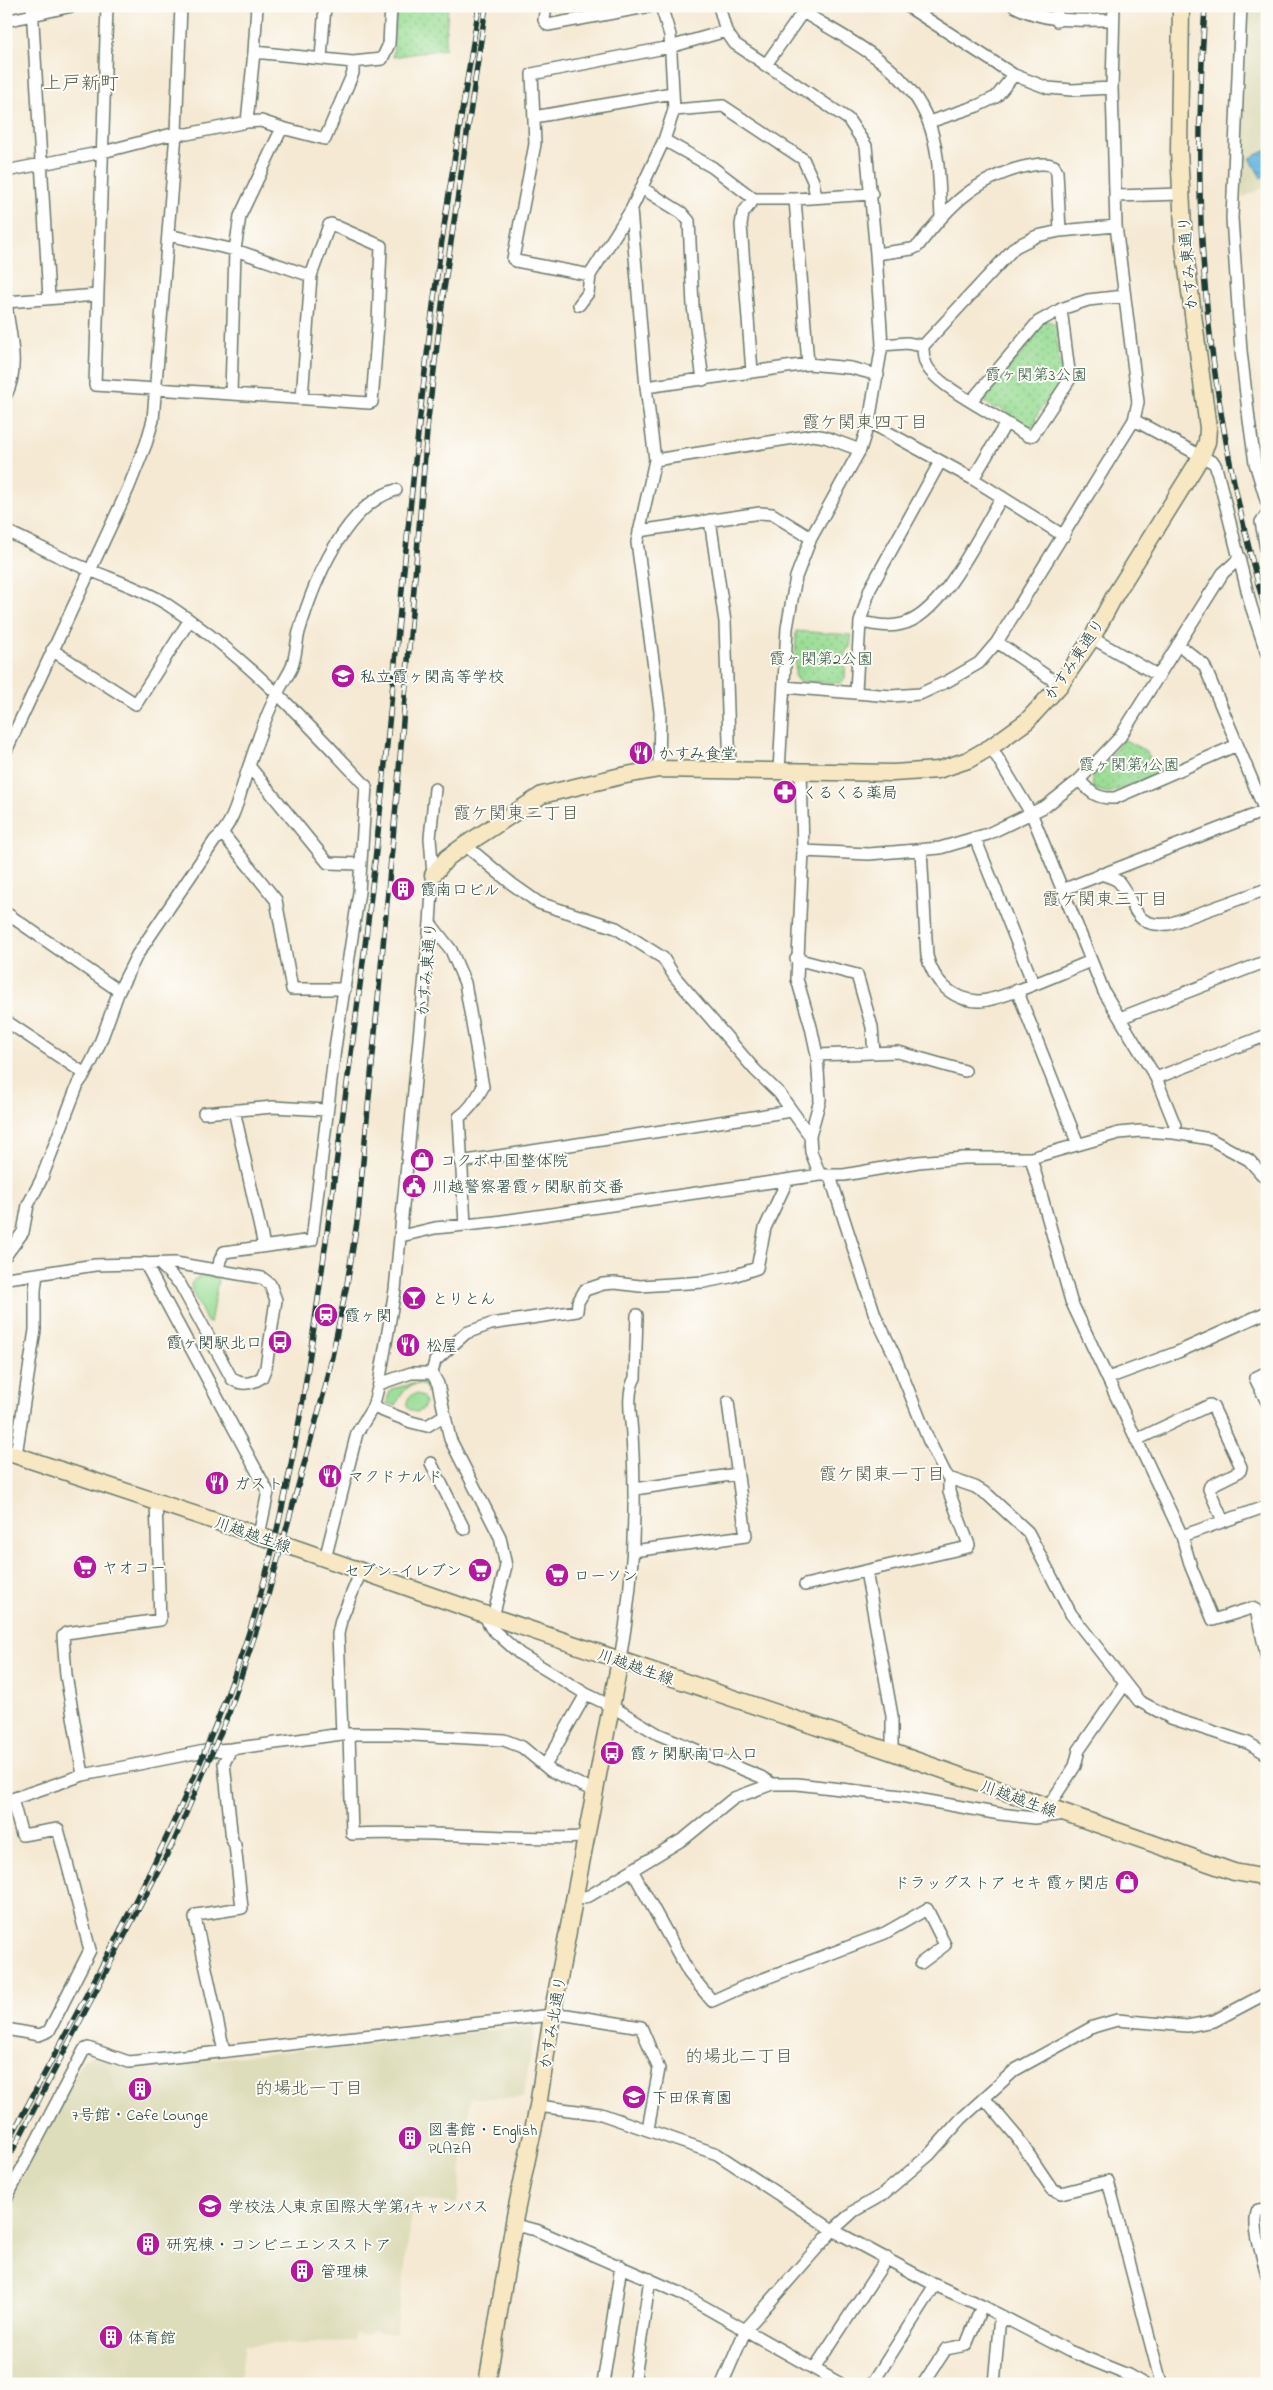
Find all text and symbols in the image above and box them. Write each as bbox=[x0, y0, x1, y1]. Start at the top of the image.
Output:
district label: 上戸新町 bbox=[43, 71, 119, 98]
street label: かすみ東通り bbox=[1173, 215, 1205, 311]
park label: 霞ヶ関第3公園 bbox=[985, 364, 1087, 388]
district label: 霞ケ関東四丁目 bbox=[802, 411, 928, 437]
street label: かすみ東通り bbox=[1039, 614, 1112, 706]
park label: 霞ヶ関第2公園 bbox=[769, 648, 873, 672]
school or university icon: 私立霞ヶ関高等学校 bbox=[330, 663, 356, 689]
place label: 私立霞ヶ関高等学校 bbox=[360, 666, 504, 690]
restaurant icon: かすみ食堂 bbox=[628, 740, 654, 766]
place label: かすみ食堂 bbox=[658, 743, 737, 767]
park label: 霞ヶ関第1公園 bbox=[1078, 754, 1180, 778]
pharmacy icon: くるくる薬局 bbox=[772, 779, 798, 805]
place label: くるくる薬局 bbox=[802, 782, 898, 806]
district label: 霞ケ関東二丁目 bbox=[453, 802, 579, 828]
building icon: 霞南口ビル bbox=[390, 876, 416, 902]
place label: 霞南口ビル bbox=[420, 879, 500, 903]
district label: 霞ケ関東三丁目 bbox=[1042, 888, 1168, 914]
street label: かすみ東通り bbox=[412, 921, 444, 1017]
shop icon: コクボ中国整体院 bbox=[409, 1147, 435, 1173]
place label: コクボ中国整体院 bbox=[440, 1150, 568, 1174]
public building icon: 川越警察署霞ヶ関駅前交番 bbox=[401, 1173, 427, 1199]
place label: 川越警察署霞ヶ関駅前交番 bbox=[432, 1176, 624, 1200]
bar icon: とりとん bbox=[401, 1285, 427, 1311]
place label: とりとん bbox=[432, 1288, 496, 1312]
station icon: 霞ヶ関 bbox=[313, 1302, 339, 1328]
place label: 霞ヶ関 bbox=[344, 1305, 392, 1329]
bus stop icon: 霞ヶ関駅北口 bbox=[267, 1329, 293, 1355]
place label: 霞ヶ関駅北口 bbox=[166, 1332, 262, 1356]
restaurant icon: 松屋 bbox=[395, 1332, 421, 1358]
place label: 松屋 bbox=[426, 1335, 458, 1359]
restaurant icon: マクドナルド bbox=[317, 1463, 343, 1489]
district label: 霞ケ関東一丁目 bbox=[819, 1463, 945, 1489]
place label: マクドナルド bbox=[348, 1466, 443, 1490]
restaurant icon: ガスト bbox=[204, 1470, 230, 1496]
place label: ガスト bbox=[234, 1473, 284, 1497]
street label: 川越越生線 bbox=[211, 1512, 294, 1560]
supermarket icon: ヤオコー bbox=[72, 1554, 98, 1580]
place label: ヤオコー bbox=[102, 1557, 166, 1581]
supermarket icon: セブン-イレブン bbox=[467, 1557, 493, 1583]
place label: セブン-イレブン bbox=[344, 1560, 462, 1584]
supermarket icon: ローソン bbox=[544, 1562, 570, 1588]
place label: ローソン bbox=[574, 1565, 638, 1589]
street label: 川越越生線 bbox=[594, 1644, 677, 1692]
bus stop icon: 霞ヶ関駅南口入口 bbox=[599, 1740, 625, 1766]
place label: 霞ヶ関駅南口入口 bbox=[630, 1743, 758, 1767]
street label: 川越越生線 bbox=[977, 1775, 1060, 1825]
shop icon: ドラッグストア セキ 霞ヶ関店 bbox=[1114, 1869, 1140, 1895]
place label: ドラッグストア セキ 霞ヶ関店 bbox=[894, 1872, 1110, 1896]
street label: かすみ北通り bbox=[534, 1974, 574, 2071]
district label: 的場北二丁目 bbox=[685, 2045, 793, 2071]
building icon: 7号館・Cafe Lounge bbox=[127, 2076, 153, 2102]
district label: 的場北一丁目 bbox=[255, 2077, 363, 2103]
school or university icon: 下田保育園 bbox=[621, 2084, 647, 2110]
place label: 下田保育園 bbox=[652, 2087, 732, 2111]
place label: 7号館・Cafe Lounge bbox=[72, 2104, 209, 2128]
place label: 図書館・English PLAZA bbox=[428, 2119, 537, 2161]
building icon: 図書館・English PLAZA bbox=[397, 2125, 423, 2151]
school or university icon: 学校法人東京国際大学第1キャンパス bbox=[197, 2193, 223, 2219]
place label: 学校法人東京国際大学第1キャンパス bbox=[228, 2196, 488, 2220]
building icon: 研究棟・コンビニエンスストア bbox=[135, 2231, 161, 2257]
place label: 研究棟・コンビニエンスストア bbox=[166, 2234, 391, 2258]
building icon: 管理棟 bbox=[289, 2258, 315, 2284]
place label: 管理棟 bbox=[320, 2261, 368, 2285]
building icon: 体育館 bbox=[98, 2324, 124, 2350]
place label: 体育館 bbox=[128, 2327, 176, 2351]

